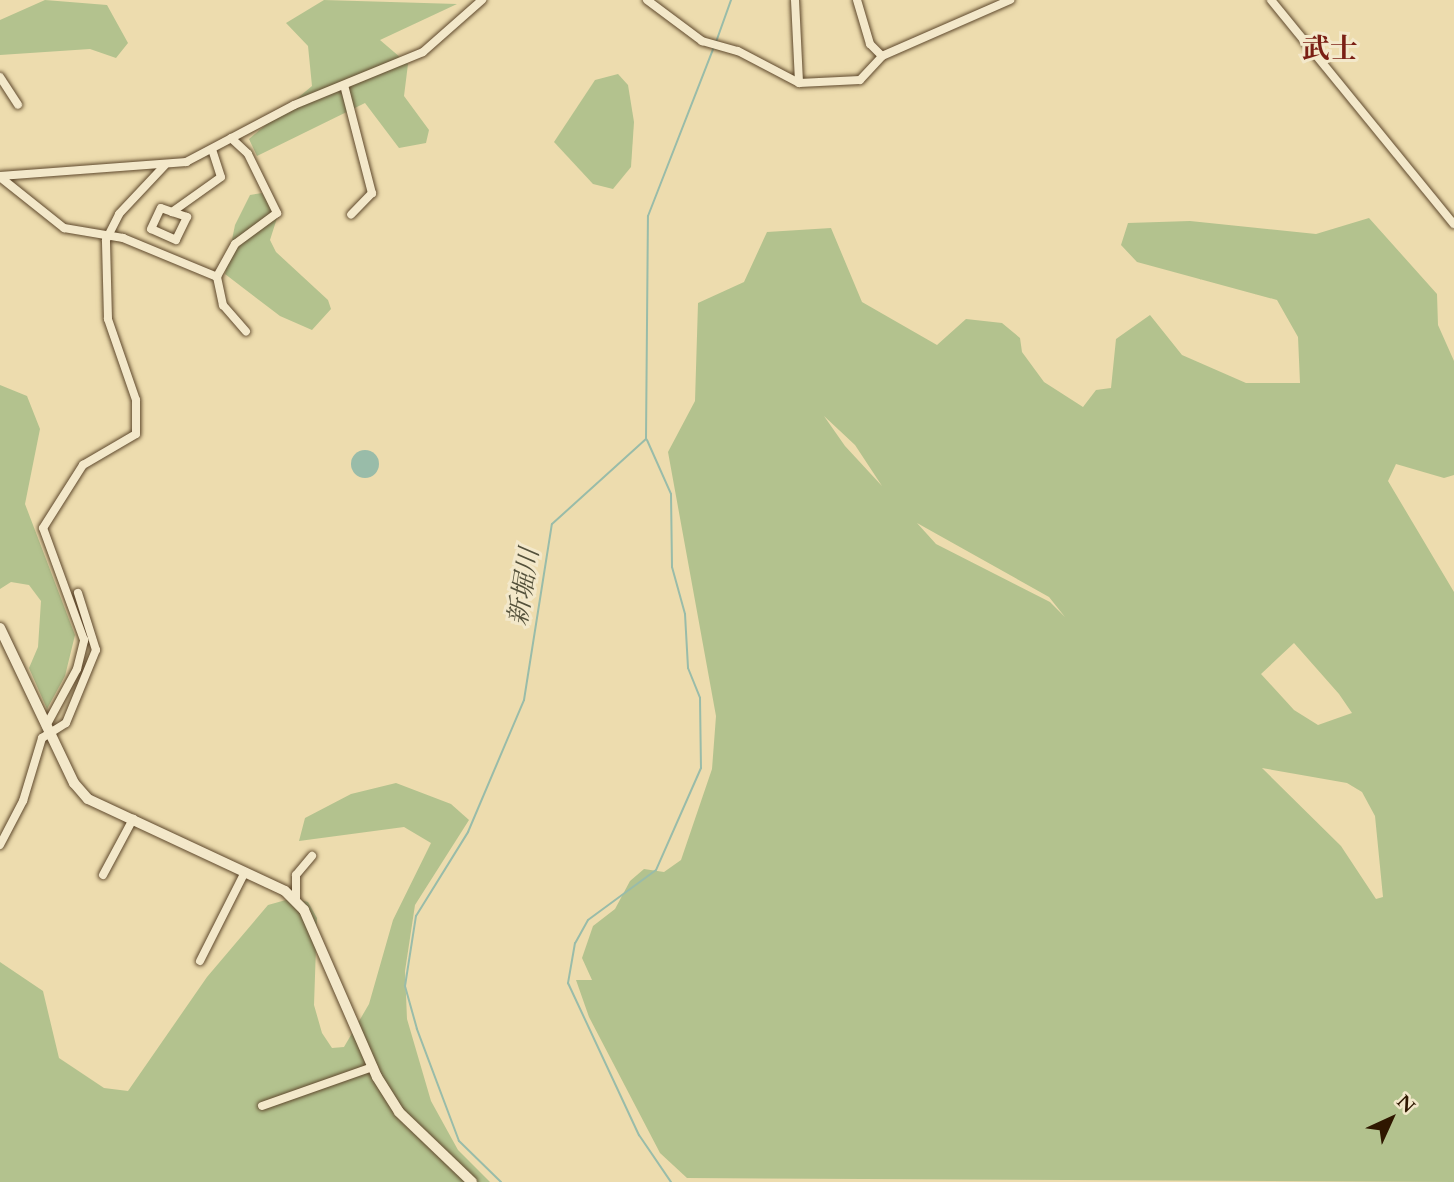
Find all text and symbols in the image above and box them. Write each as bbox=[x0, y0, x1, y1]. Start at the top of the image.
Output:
district label: 武士 bbox=[1302, 32, 1358, 66]
water label: 新堀川 bbox=[502, 546, 546, 628]
north arrow bbox=[1356, 1084, 1426, 1154]
text: N bbox=[1391, 1089, 1421, 1119]

